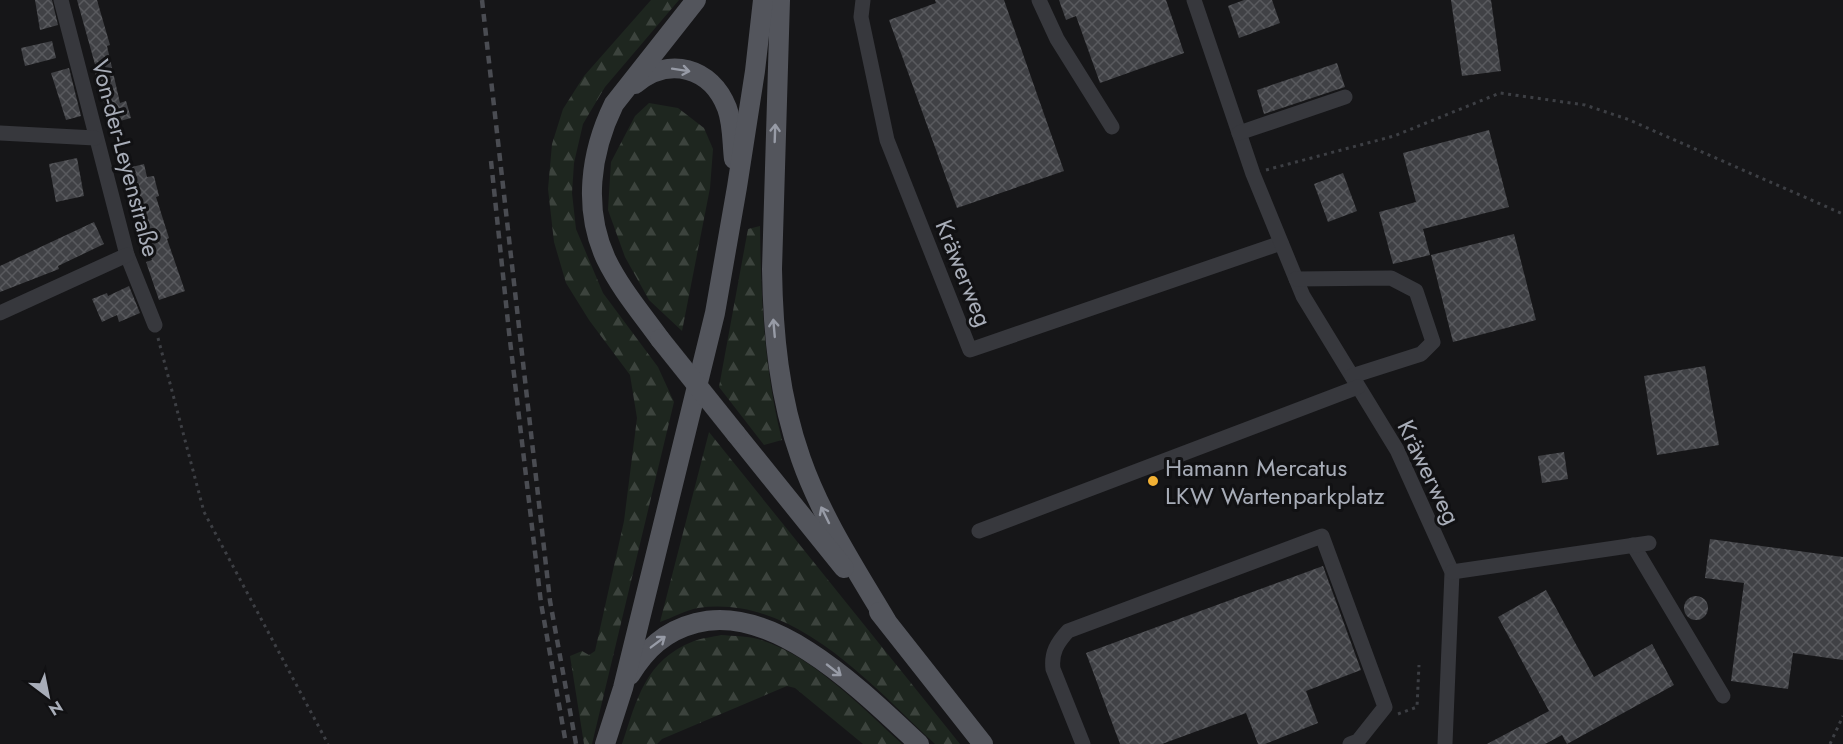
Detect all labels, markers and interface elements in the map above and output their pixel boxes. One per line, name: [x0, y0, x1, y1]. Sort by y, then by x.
street label: Von-der-Leyenstraße: [83, 55, 169, 261]
one-way arrow: [670, 64, 690, 75]
one-way arrow: [770, 124, 781, 144]
street label: Kräwerweg: [927, 214, 1001, 332]
one-way arrow: [768, 319, 779, 339]
street label: Kräwerweg: [1389, 414, 1469, 530]
place label: Hamann Mercatus LKW Wartenparkplatz: [1165, 450, 1384, 513]
marker: Hamann Mercatus LKW Wartenparkplatz: [1146, 474, 1160, 488]
one-way arrow: [819, 506, 831, 524]
one-way arrow: [649, 635, 665, 648]
one-way arrow: [826, 664, 842, 677]
north arrow: [18, 666, 78, 726]
text: N: [44, 695, 67, 721]

